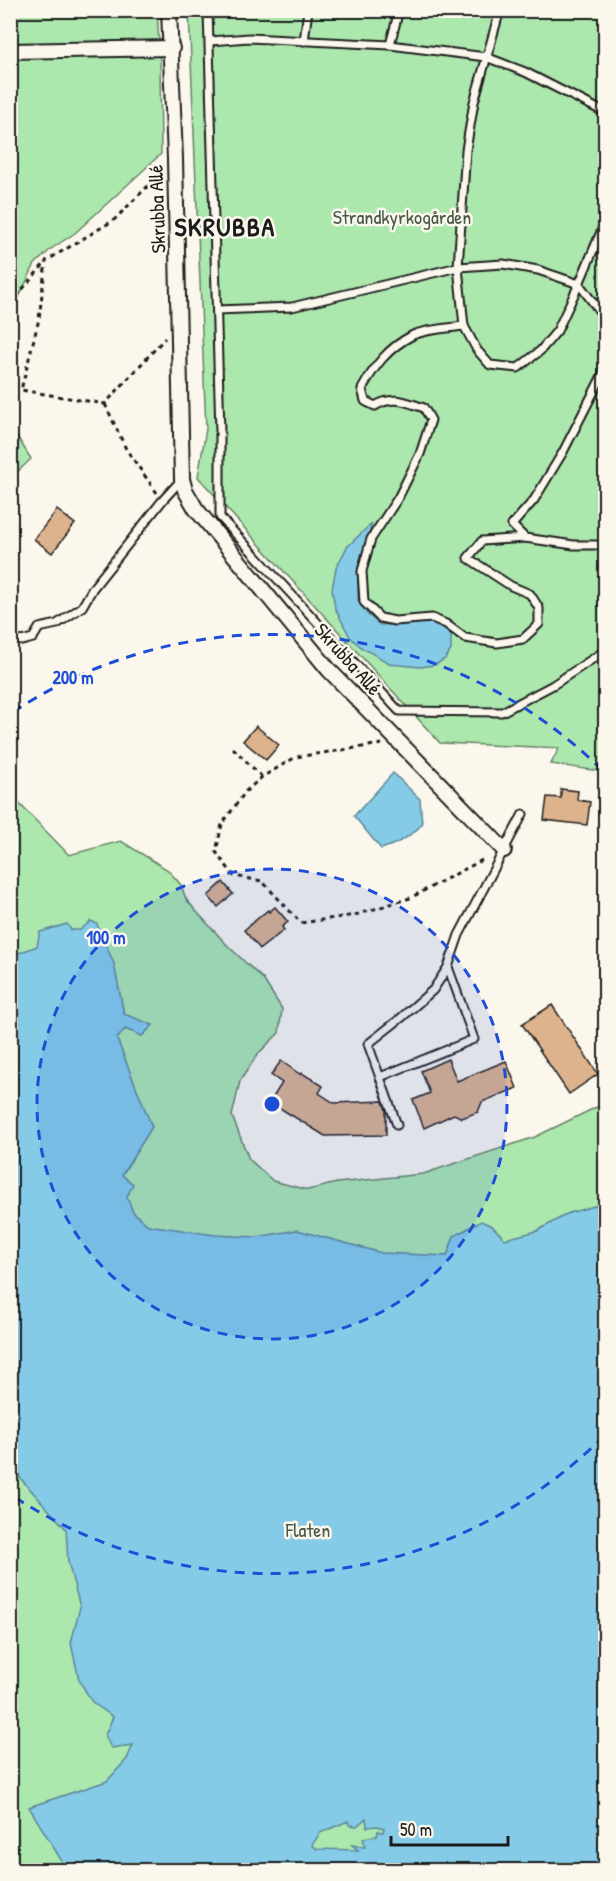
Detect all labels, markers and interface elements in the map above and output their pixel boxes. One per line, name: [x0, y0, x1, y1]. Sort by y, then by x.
street label: Skrubba Allé: [141, 164, 172, 254]
park label: Strandkyrkogården: [333, 203, 471, 230]
district label: SKRUBBA: [174, 209, 276, 244]
street label: Skrubba Allé: [309, 617, 388, 701]
text: 200 m: [53, 665, 93, 690]
text: 100 m: [86, 925, 126, 950]
centre of rings: [262, 1094, 282, 1114]
park label: Flaten: [285, 1516, 330, 1543]
scale bar: [391, 1809, 508, 1847]
text: 50 m: [400, 1817, 432, 1842]

